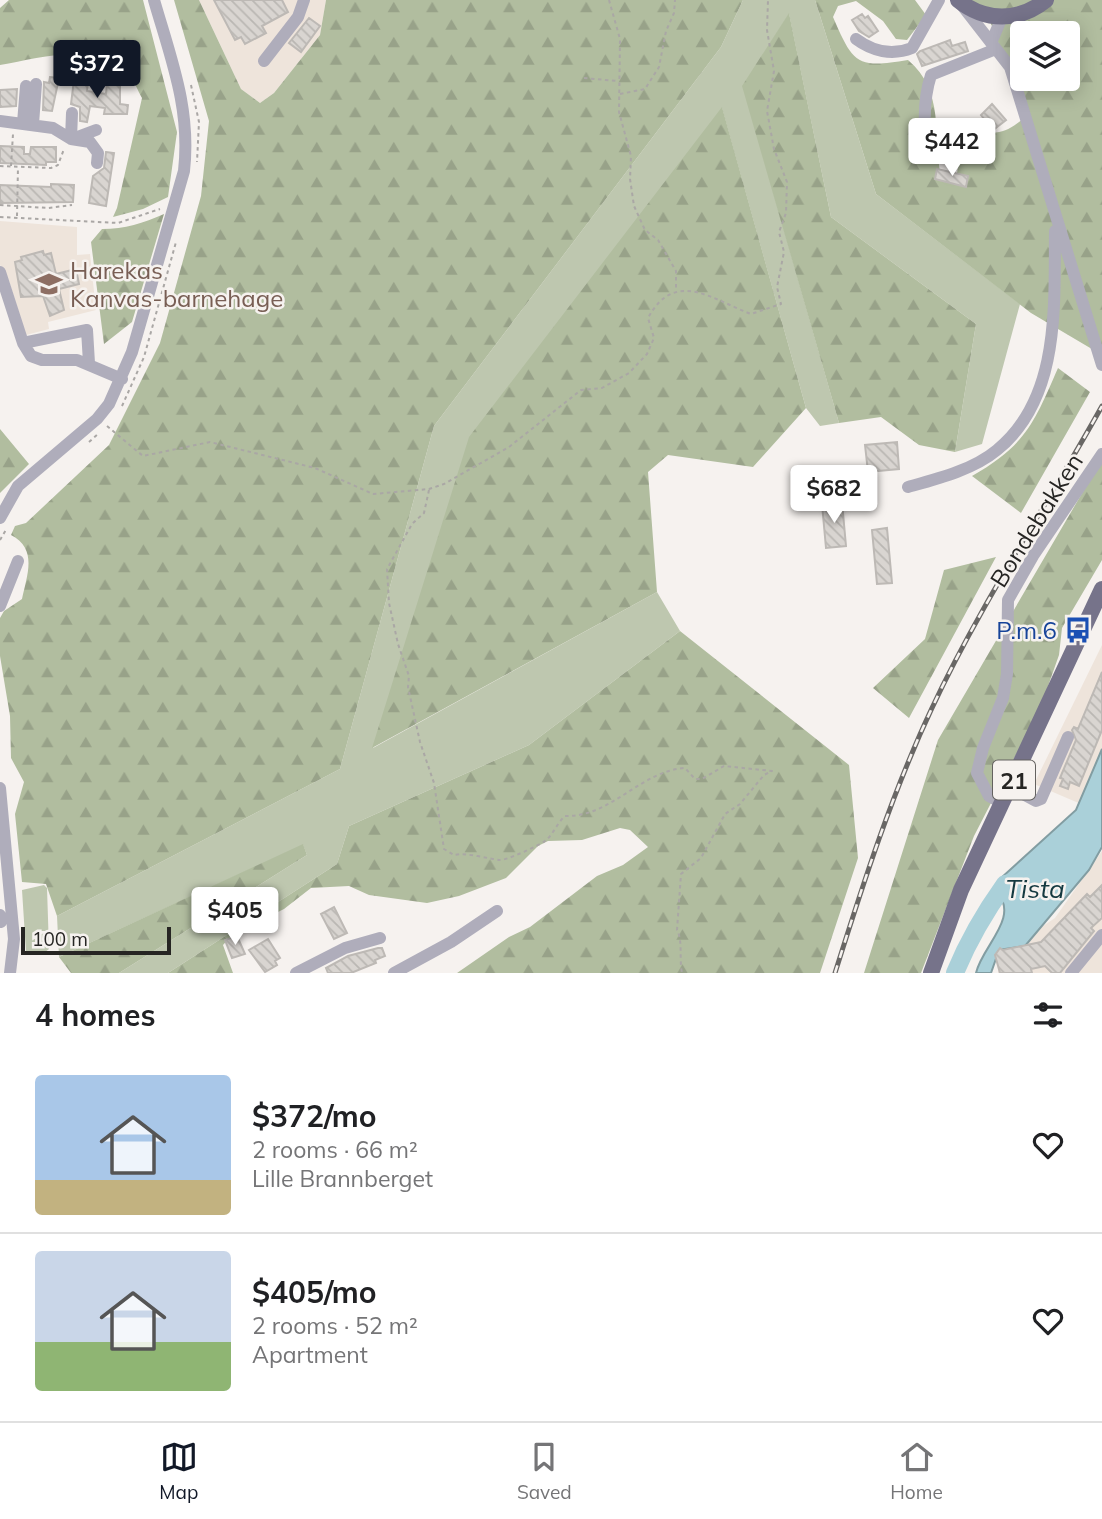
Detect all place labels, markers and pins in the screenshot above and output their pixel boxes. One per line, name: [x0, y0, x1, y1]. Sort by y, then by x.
pin: $372: [56, 41, 138, 100]
pin: $442: [911, 118, 993, 178]
place label: Harekas Kanvas-barnehage: [70, 255, 283, 313]
school or university icon: Harekas Kanvas-barnehage: [34, 269, 64, 299]
pin: $682: [793, 466, 875, 525]
place label: P.m.6: [996, 615, 1057, 645]
bus stop icon: P.m.6: [1063, 615, 1093, 645]
pin: $405: [194, 888, 276, 947]

